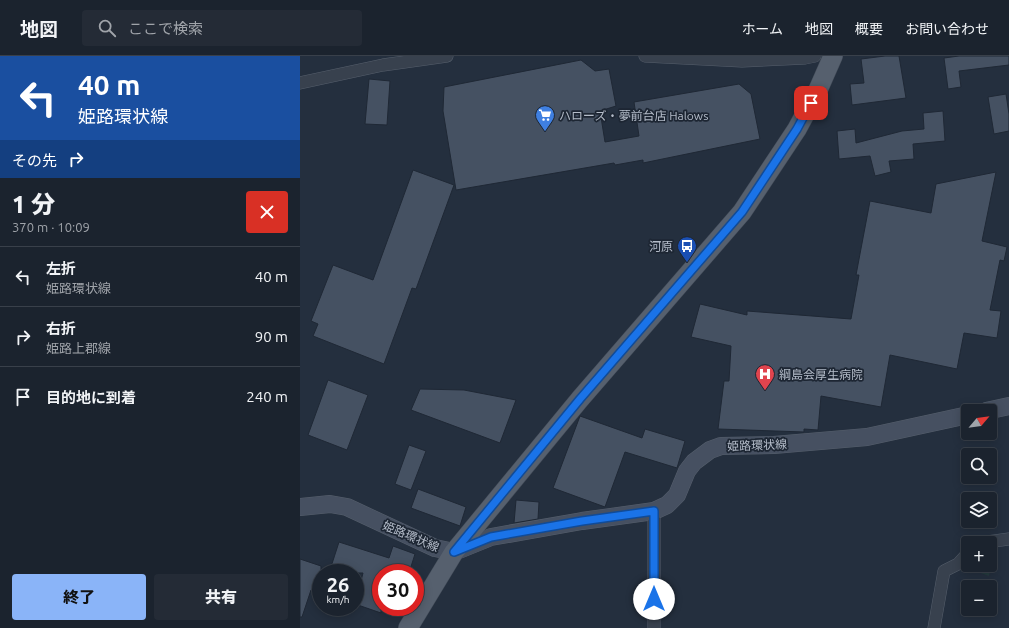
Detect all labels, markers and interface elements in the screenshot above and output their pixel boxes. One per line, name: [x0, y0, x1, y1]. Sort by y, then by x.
search box: [82, 10, 362, 46]
icon: search: [96, 17, 118, 39]
text: 地図: [20, 18, 58, 40]
text: ここで検索: [128, 20, 203, 37]
text: ホーム: [741, 21, 783, 37]
text: 地図: [805, 21, 833, 37]
text: 概要: [855, 21, 883, 37]
text: お問い合わせ: [905, 21, 989, 37]
text: 40 m: [78, 69, 140, 100]
icon: left: [12, 72, 64, 124]
pin: [794, 86, 828, 120]
icon: arrive: [800, 92, 822, 114]
supermarket icon: ハローズ・夢前台店 Halows: [534, 104, 556, 132]
text: 姫路環状線: [78, 106, 168, 126]
place label: ハローズ・夢前台店 Halows: [559, 109, 708, 122]
icon: right: [65, 148, 87, 170]
text: その先: [12, 152, 57, 169]
text: 1 分: [12, 191, 55, 218]
button: close: [246, 191, 288, 233]
text: 370 m · 10:09: [12, 220, 90, 234]
bus stop icon: 河原: [676, 235, 698, 263]
place label: 河原: [649, 240, 673, 253]
text: 左折: [46, 260, 76, 277]
icon: left: [12, 266, 34, 288]
text: 40 m: [255, 268, 288, 285]
text: 姫路環状線: [46, 281, 111, 295]
text: 右折: [46, 320, 76, 337]
icon: right: [12, 326, 34, 348]
text: 90 m: [255, 328, 288, 345]
text: 姫路上郡線: [46, 341, 111, 355]
hospital icon: 綱島会厚生病院: [754, 363, 776, 391]
place label: 綱島会厚生病院: [779, 368, 863, 381]
icon: arrive: [12, 386, 34, 408]
text: 240 m: [246, 388, 288, 405]
text: 目的地に到着: [46, 389, 136, 406]
north arrow: [961, 404, 997, 440]
map controls: [961, 404, 997, 616]
street label: 姫路環状線: [727, 437, 787, 453]
button: search: [961, 448, 997, 484]
button: layers: [961, 492, 997, 528]
street label: 姫路環状線: [381, 518, 441, 554]
button: +: [961, 536, 997, 572]
speed limit sign: 30: [372, 564, 424, 616]
text: 26: [327, 573, 349, 596]
button: 終了: [12, 574, 146, 620]
button: 共有: [154, 574, 288, 620]
position arrow: [633, 578, 675, 620]
button: −: [961, 580, 997, 616]
text: km/h: [326, 594, 350, 605]

